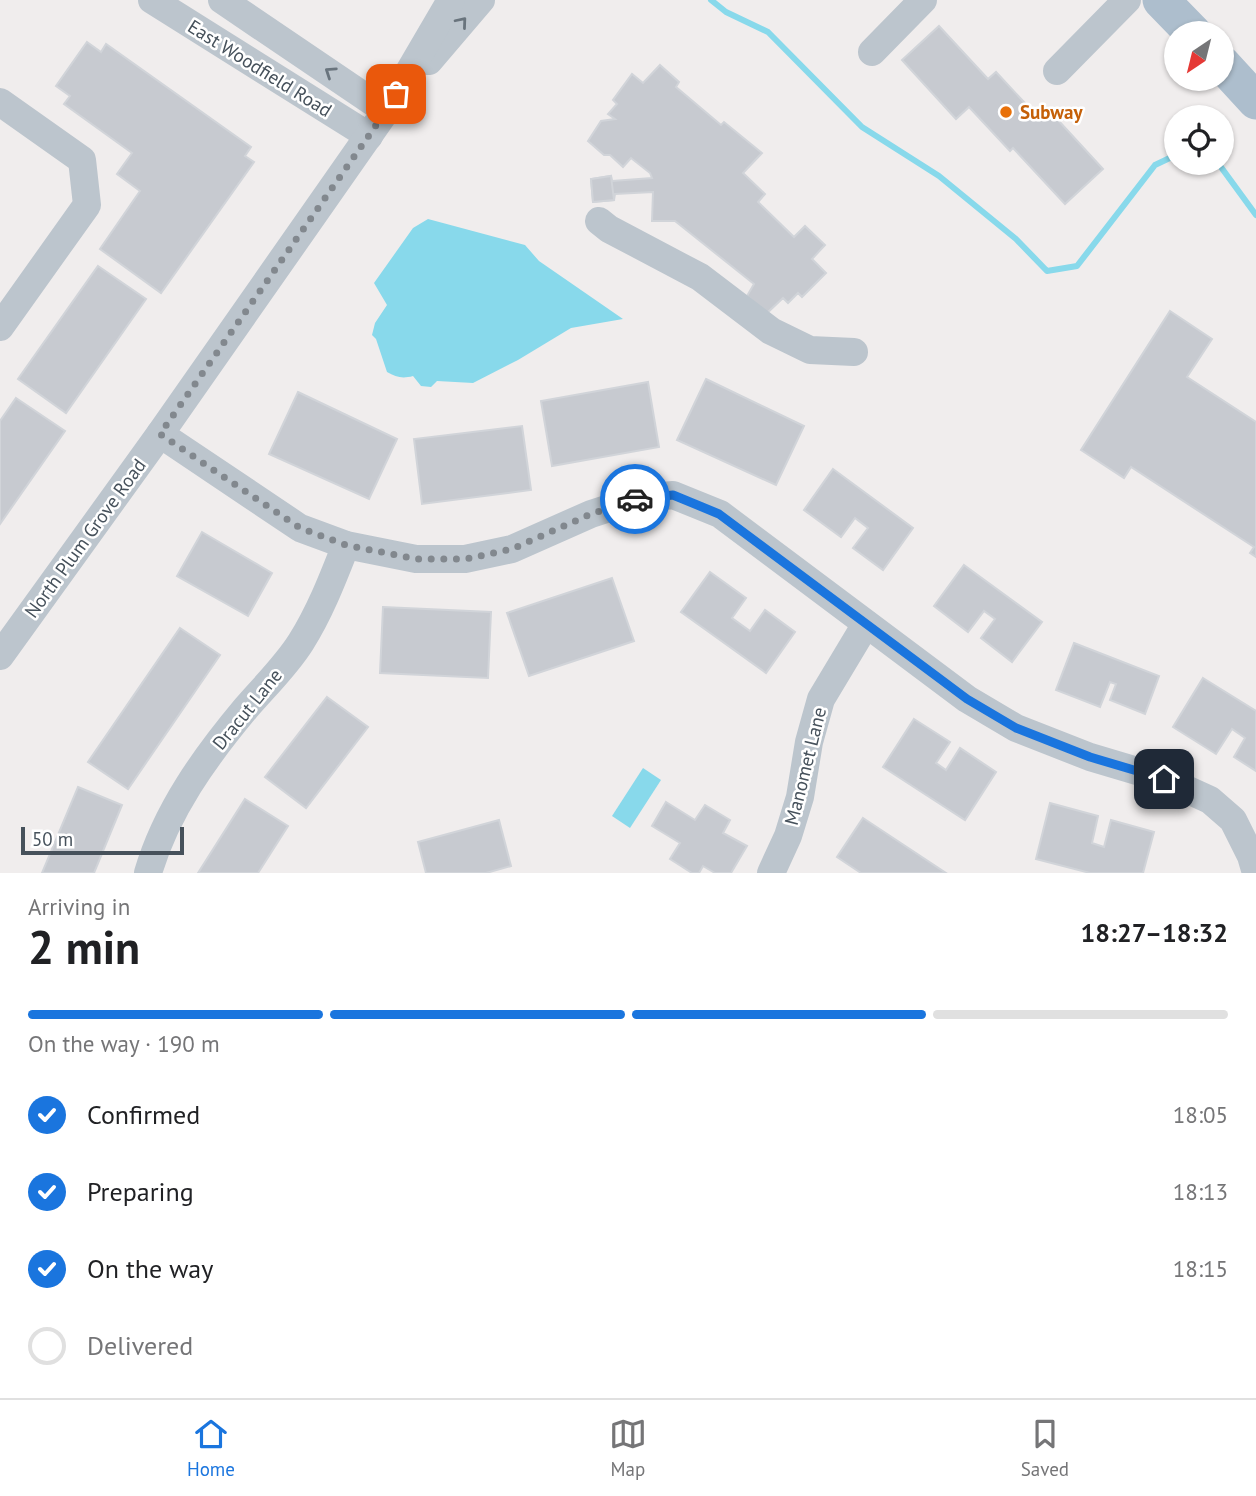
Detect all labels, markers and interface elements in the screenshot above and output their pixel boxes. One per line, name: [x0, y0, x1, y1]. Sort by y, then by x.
street label: East Woodfield Road: [184, 14, 336, 122]
one-way arrow: [454, 17, 466, 30]
north arrow: [1164, 21, 1234, 91]
map controls: [1164, 21, 1234, 175]
pin: [366, 64, 426, 124]
one-way arrow: [325, 67, 338, 80]
icon: bag: [377, 75, 415, 113]
place label: Subway: [1020, 100, 1083, 124]
marker: Subway: [998, 104, 1014, 120]
button: locate: [1164, 105, 1234, 175]
street label: North Plum Grove Road: [19, 454, 151, 622]
courier: [600, 464, 670, 534]
icon: car: [616, 480, 654, 518]
street label: Dracut Lane: [207, 664, 287, 754]
street label: Manomet Lane: [779, 705, 831, 827]
pin: [1134, 749, 1194, 809]
icon: home: [1145, 760, 1183, 798]
scale bar: [21, 824, 184, 856]
text: 50 m: [32, 827, 73, 851]
text: Arriving in: [28, 892, 130, 921]
text: 18:27–18:32: [1081, 916, 1228, 949]
text: 2 min: [28, 917, 140, 977]
text: On the way · 190 m: [28, 1029, 220, 1058]
icon: check: [28, 1096, 66, 1134]
text: Confirmed: [87, 1098, 200, 1131]
text: 18:05: [1173, 1100, 1228, 1129]
icon: check: [28, 1173, 66, 1211]
text: Preparing: [87, 1175, 194, 1208]
text: 18:13: [1173, 1177, 1228, 1206]
icon: check: [28, 1250, 66, 1288]
text: On the way: [87, 1252, 213, 1285]
text: 18:15: [1173, 1254, 1228, 1283]
text: Delivered: [87, 1329, 193, 1362]
tab: Home: [187, 1415, 235, 1481]
tab: Map: [609, 1415, 647, 1481]
tab: Saved: [1021, 1415, 1069, 1481]

